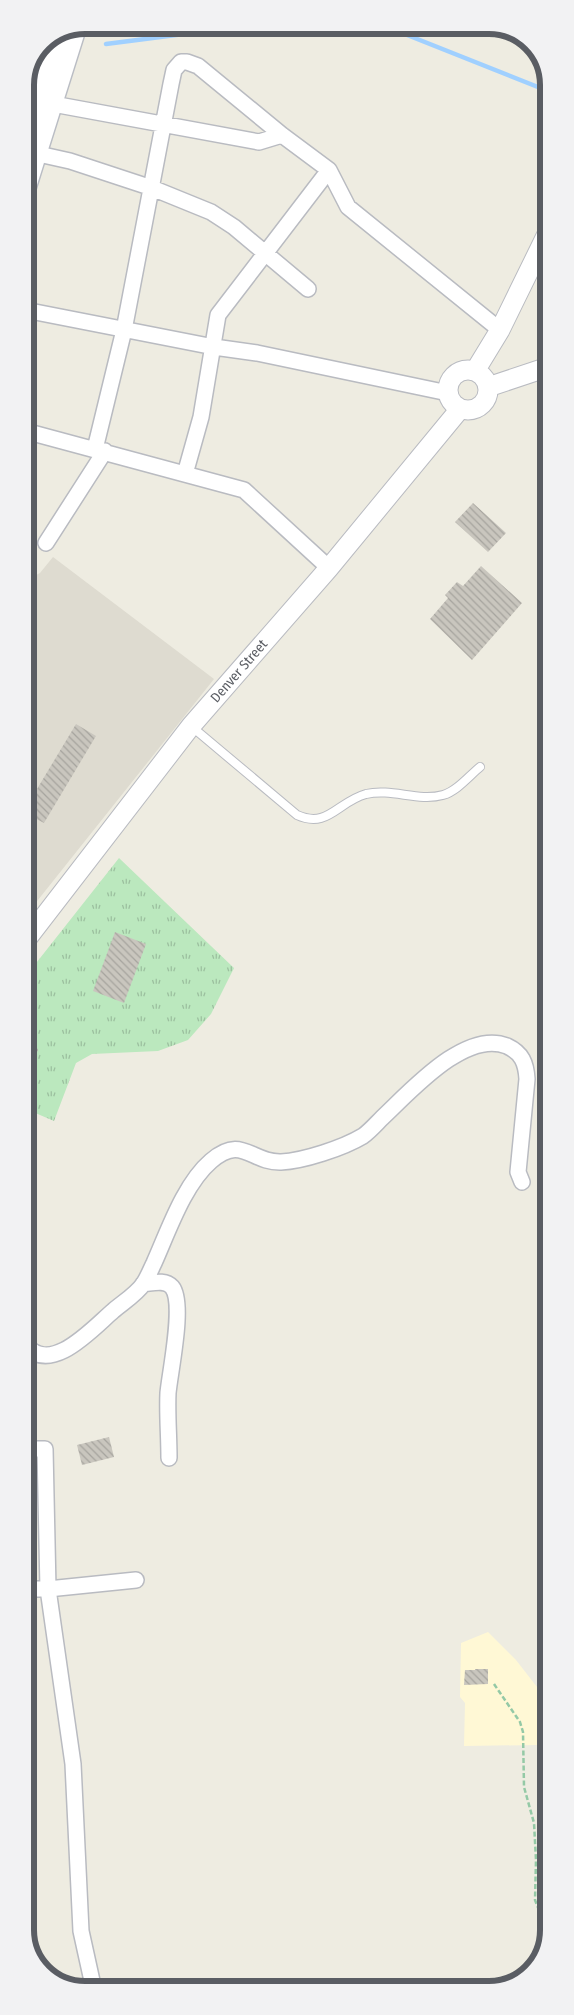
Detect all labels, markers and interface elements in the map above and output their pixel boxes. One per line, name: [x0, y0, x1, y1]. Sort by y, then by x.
street label: Denver Street: [207, 636, 271, 706]

